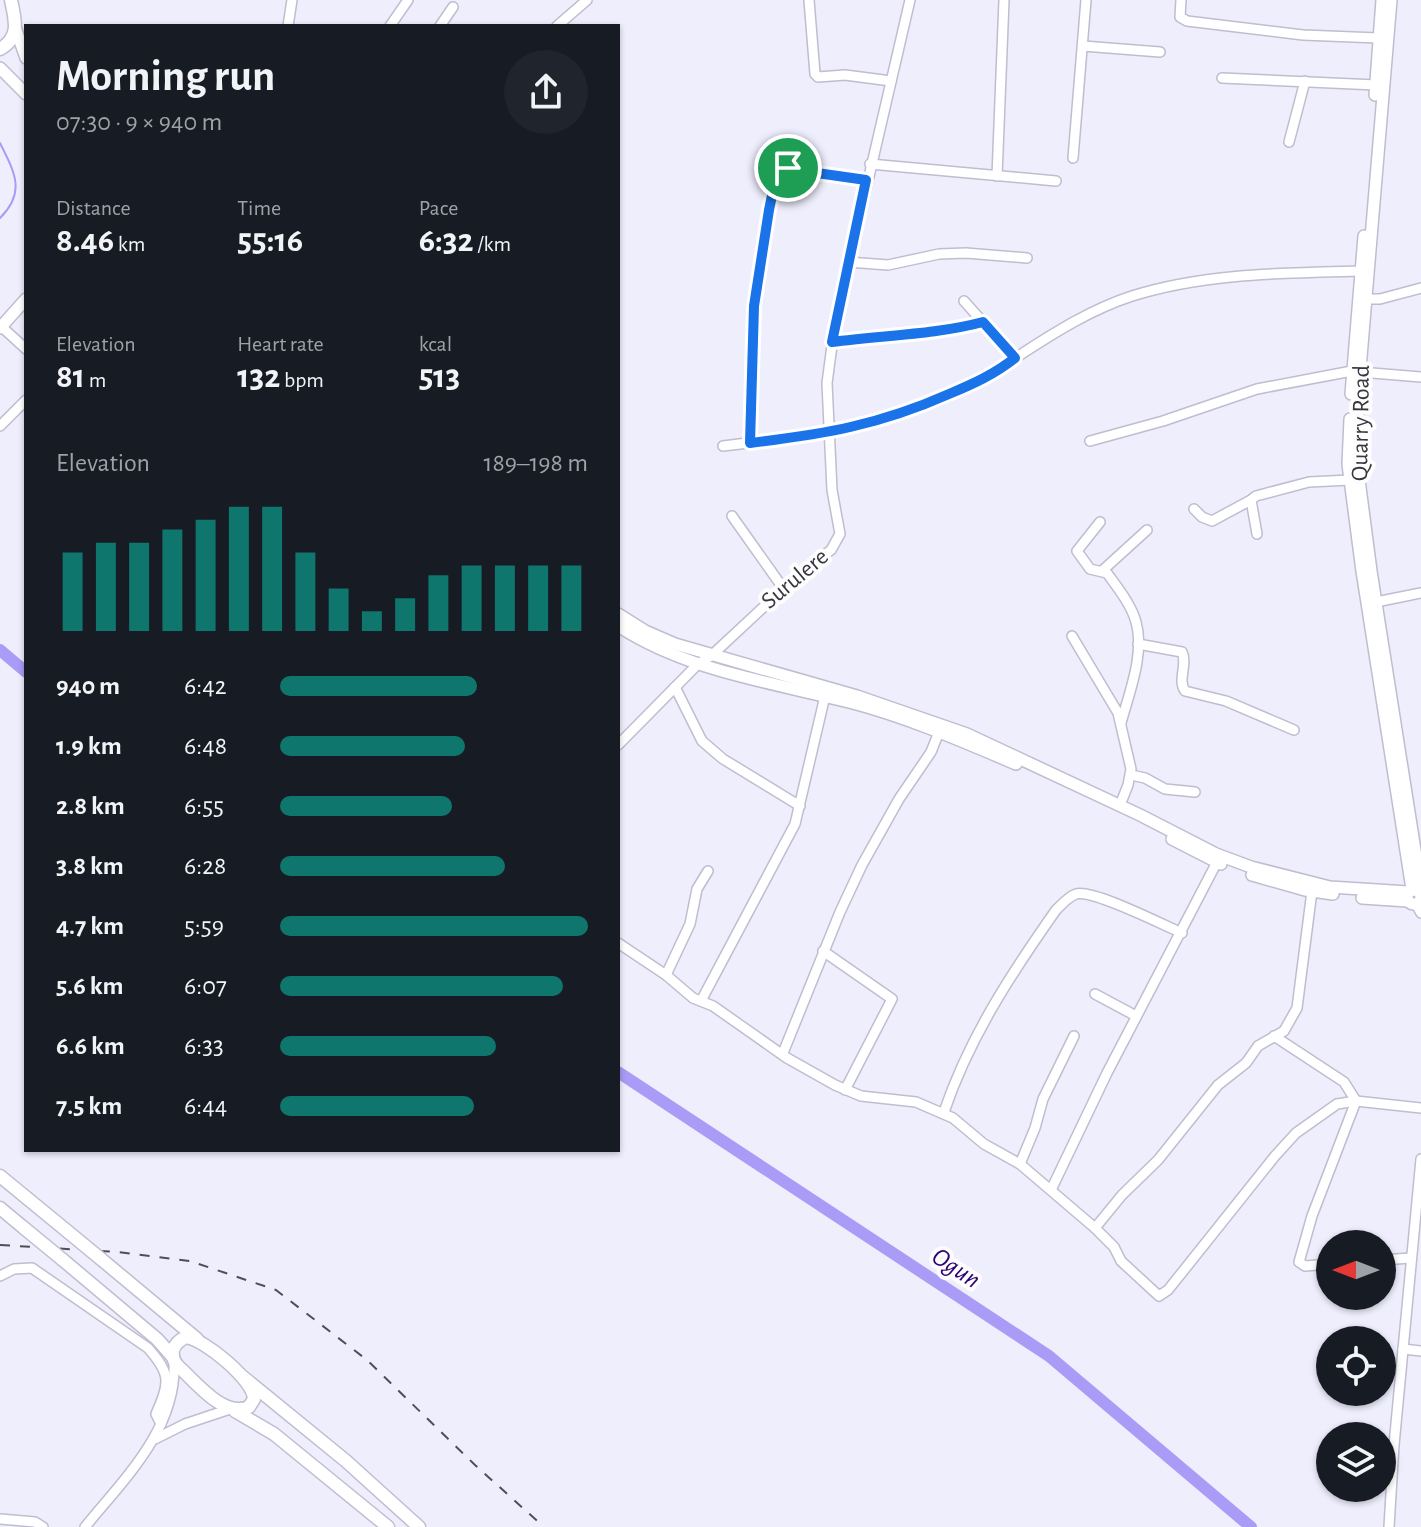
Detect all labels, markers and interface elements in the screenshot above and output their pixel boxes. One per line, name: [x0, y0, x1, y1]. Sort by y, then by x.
button: share: [504, 50, 588, 134]
text: Morning run: [56, 55, 275, 99]
text: 07:30 · 9 × 940 m: [56, 109, 222, 135]
pin: [754, 134, 822, 202]
icon: arrive: [766, 146, 810, 190]
text: Distance: [56, 197, 131, 219]
text: Time: [237, 197, 281, 219]
text: Pace: [419, 197, 458, 219]
text: 8.46: [56, 224, 114, 258]
text: 55:16: [237, 224, 303, 258]
text: 6:32: [419, 224, 474, 258]
text: km: [114, 233, 145, 255]
text: /km: [474, 233, 511, 255]
text: Elevation: [56, 333, 136, 355]
text: Heart rate: [237, 333, 324, 355]
text: kcal: [419, 333, 452, 355]
text: 81: [56, 360, 85, 394]
text: 132: [237, 360, 280, 394]
text: 513: [419, 360, 460, 394]
street label: Quarry Road: [1348, 365, 1374, 481]
text: m: [85, 369, 106, 391]
text: bpm: [280, 369, 324, 391]
text: Elevation: [56, 450, 150, 476]
text: 189–198 m: [484, 450, 588, 476]
street label: Surulere: [757, 544, 833, 614]
text: 940 m: [56, 673, 120, 699]
text: 6:42: [184, 673, 227, 699]
text: 1.9 km: [56, 733, 122, 759]
text: 6:48: [184, 733, 227, 759]
text: 2.8 km: [56, 793, 125, 819]
text: 6:55: [184, 793, 224, 819]
text: 3.8 km: [56, 853, 124, 879]
text: 6:28: [184, 853, 226, 879]
text: 4.7 km: [56, 913, 124, 939]
text: 5:59: [184, 913, 224, 939]
text: 5.6 km: [56, 973, 124, 999]
text: 6:07: [184, 973, 227, 999]
text: 6.6 km: [56, 1033, 125, 1059]
text: 6:33: [184, 1033, 224, 1059]
text: 7.5 km: [56, 1093, 122, 1119]
text: 6:44: [184, 1093, 227, 1119]
north arrow: [1316, 1230, 1396, 1310]
map controls: [1316, 1230, 1396, 1502]
water label: Ogun: [927, 1243, 985, 1293]
button: locate: [1316, 1326, 1396, 1406]
button: layers: [1316, 1422, 1396, 1502]

